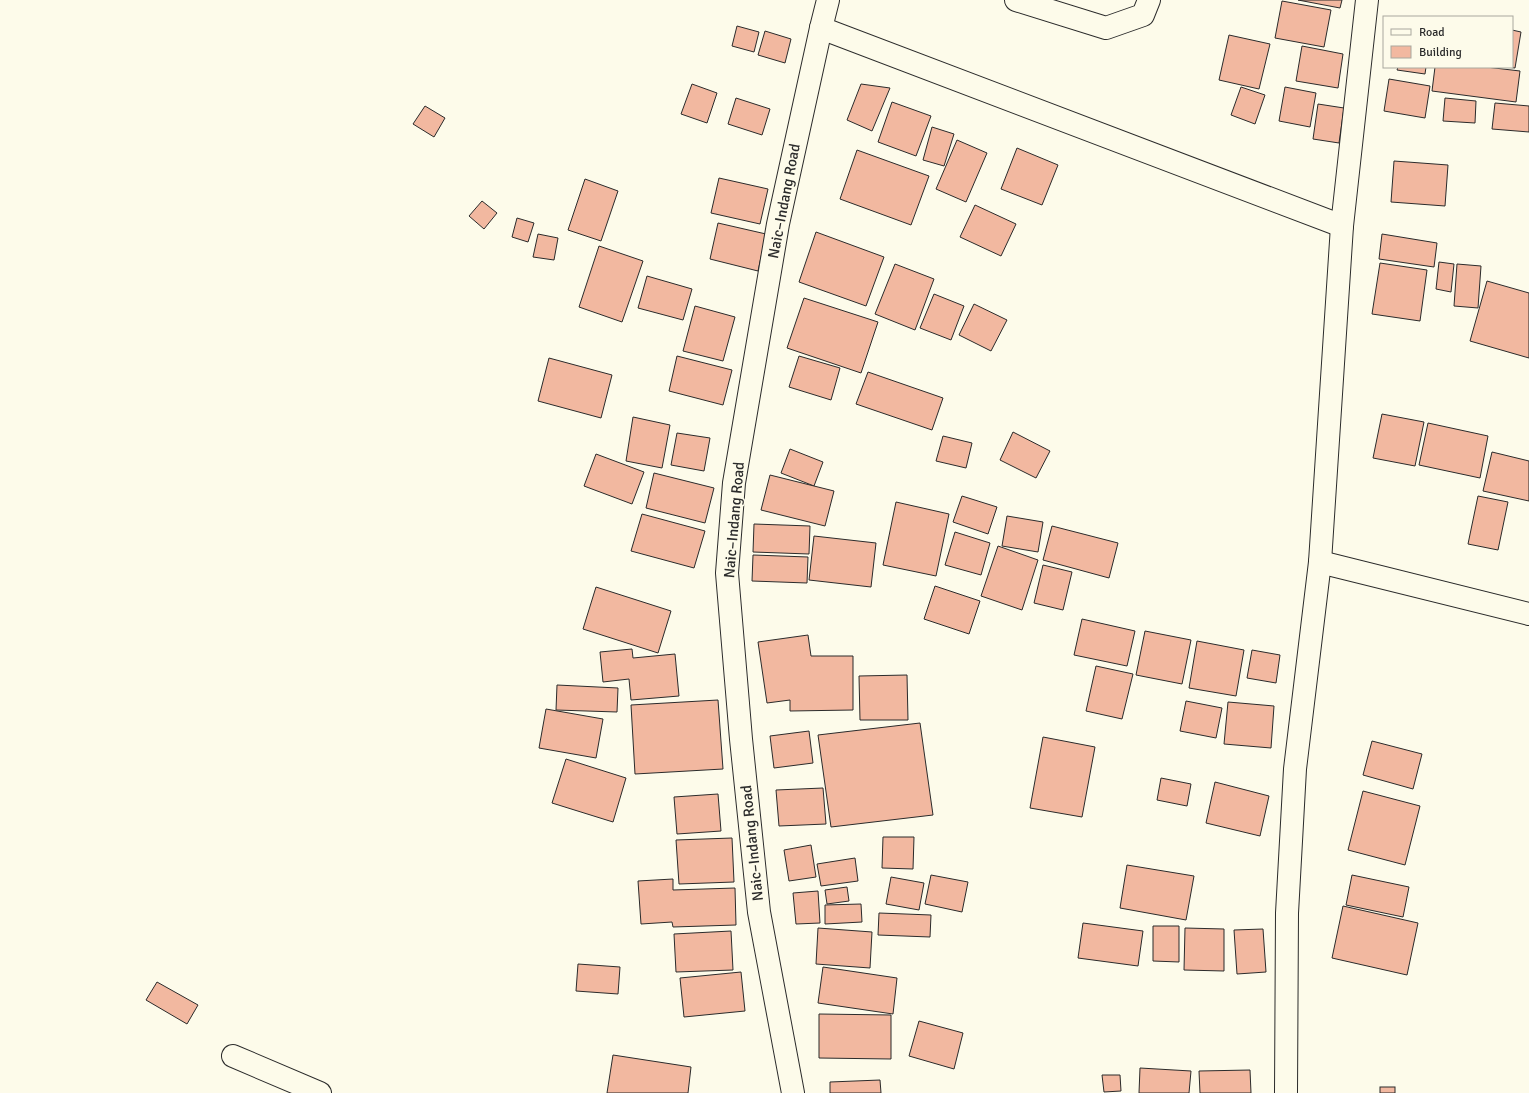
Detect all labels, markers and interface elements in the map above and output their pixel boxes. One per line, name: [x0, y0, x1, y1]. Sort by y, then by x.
legend: [1383, 16, 1513, 68]
text: Road: [1419, 25, 1445, 40]
text: Building: [1419, 45, 1462, 60]
street label: Naic–Indang Road: [764, 142, 804, 260]
street label: Naic–Indang Road: [720, 461, 748, 579]
street label: Naic–Indang Road: [737, 784, 767, 902]

